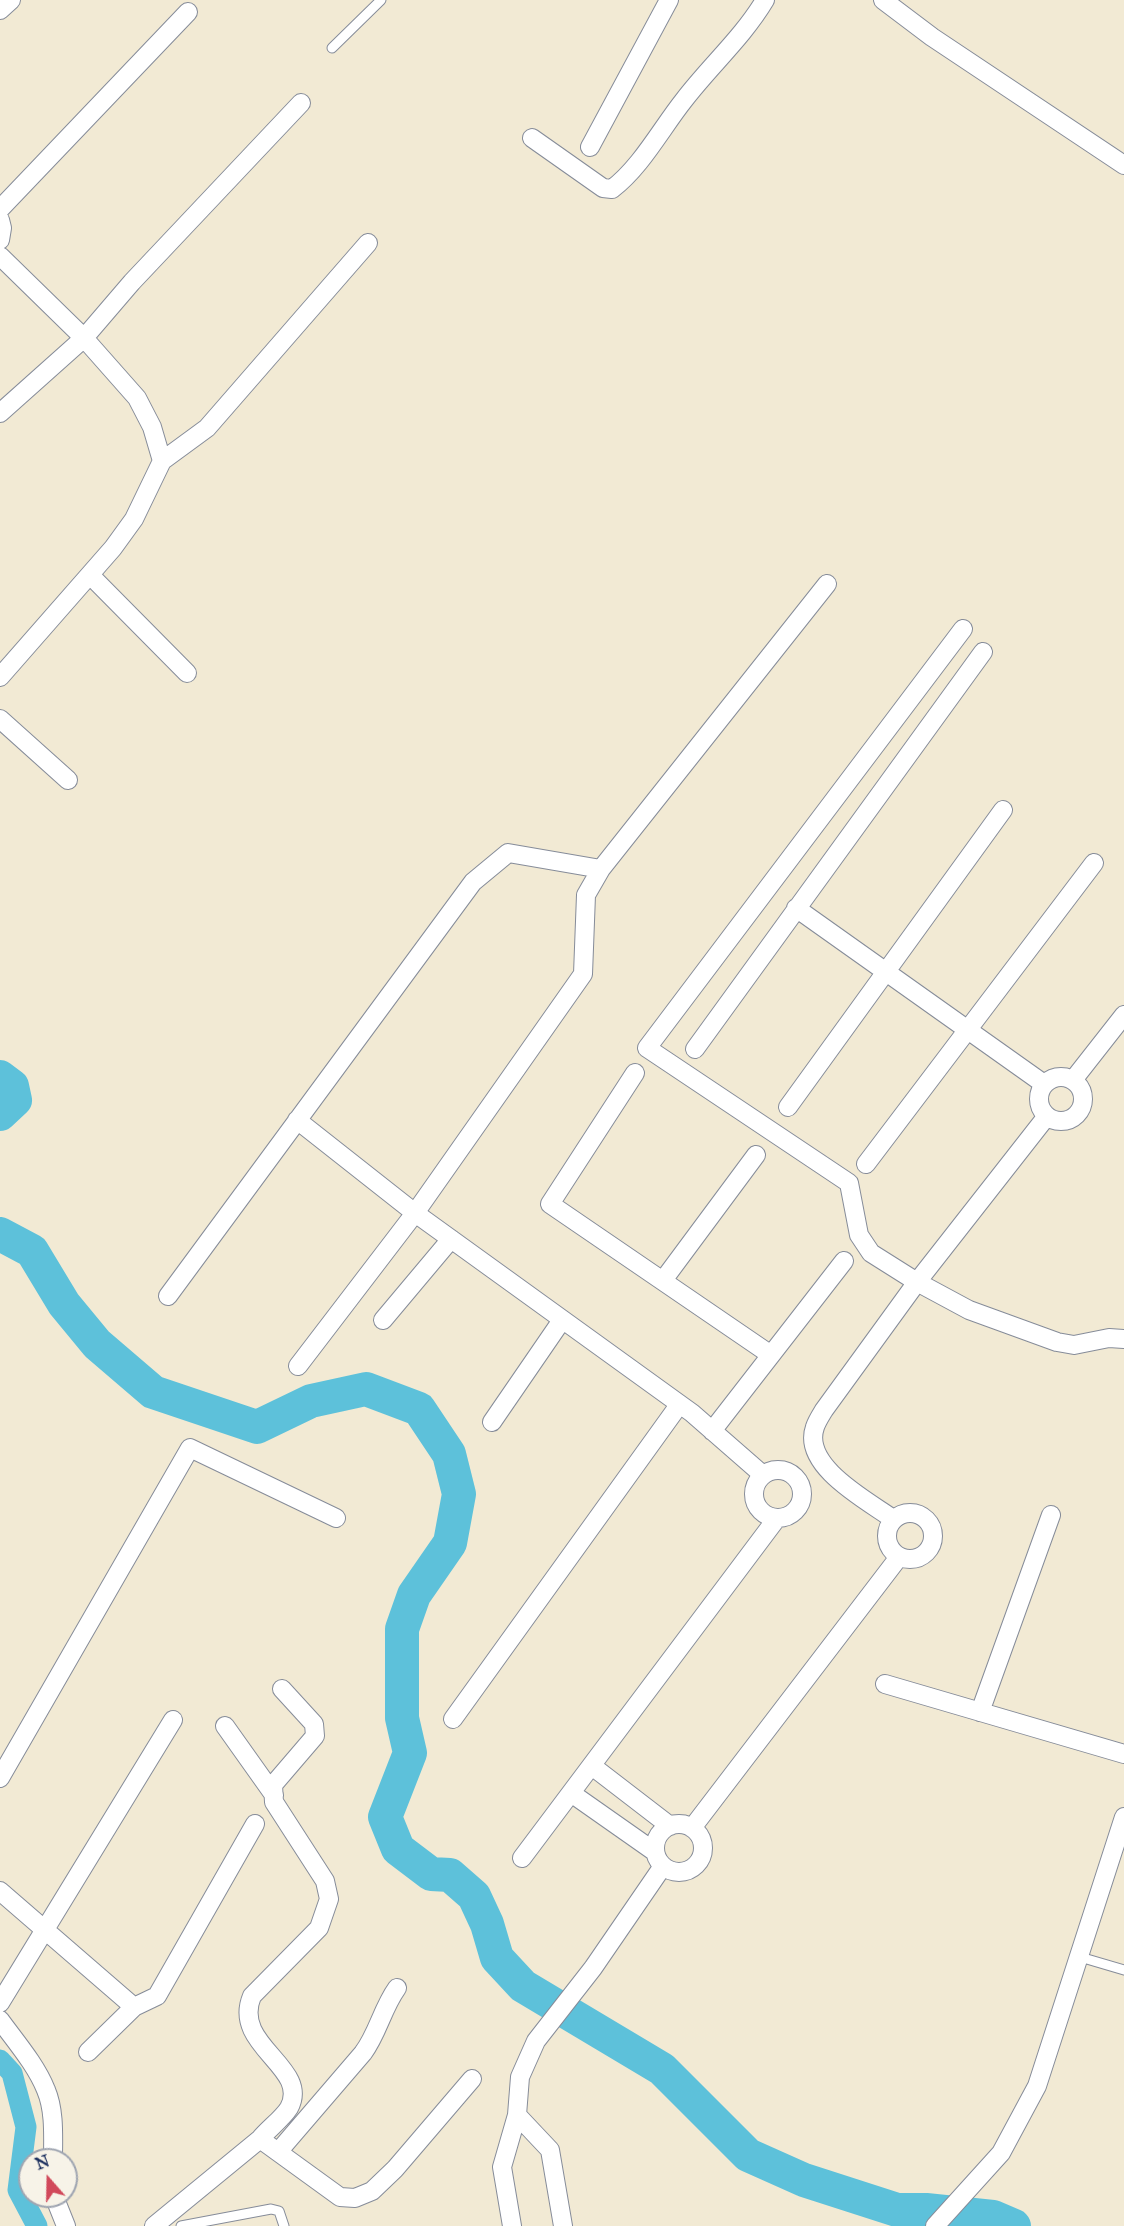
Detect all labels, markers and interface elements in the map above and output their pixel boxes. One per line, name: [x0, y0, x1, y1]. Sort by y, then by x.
north arrow: [18, 2148, 78, 2208]
text: N: [33, 2151, 52, 2174]

